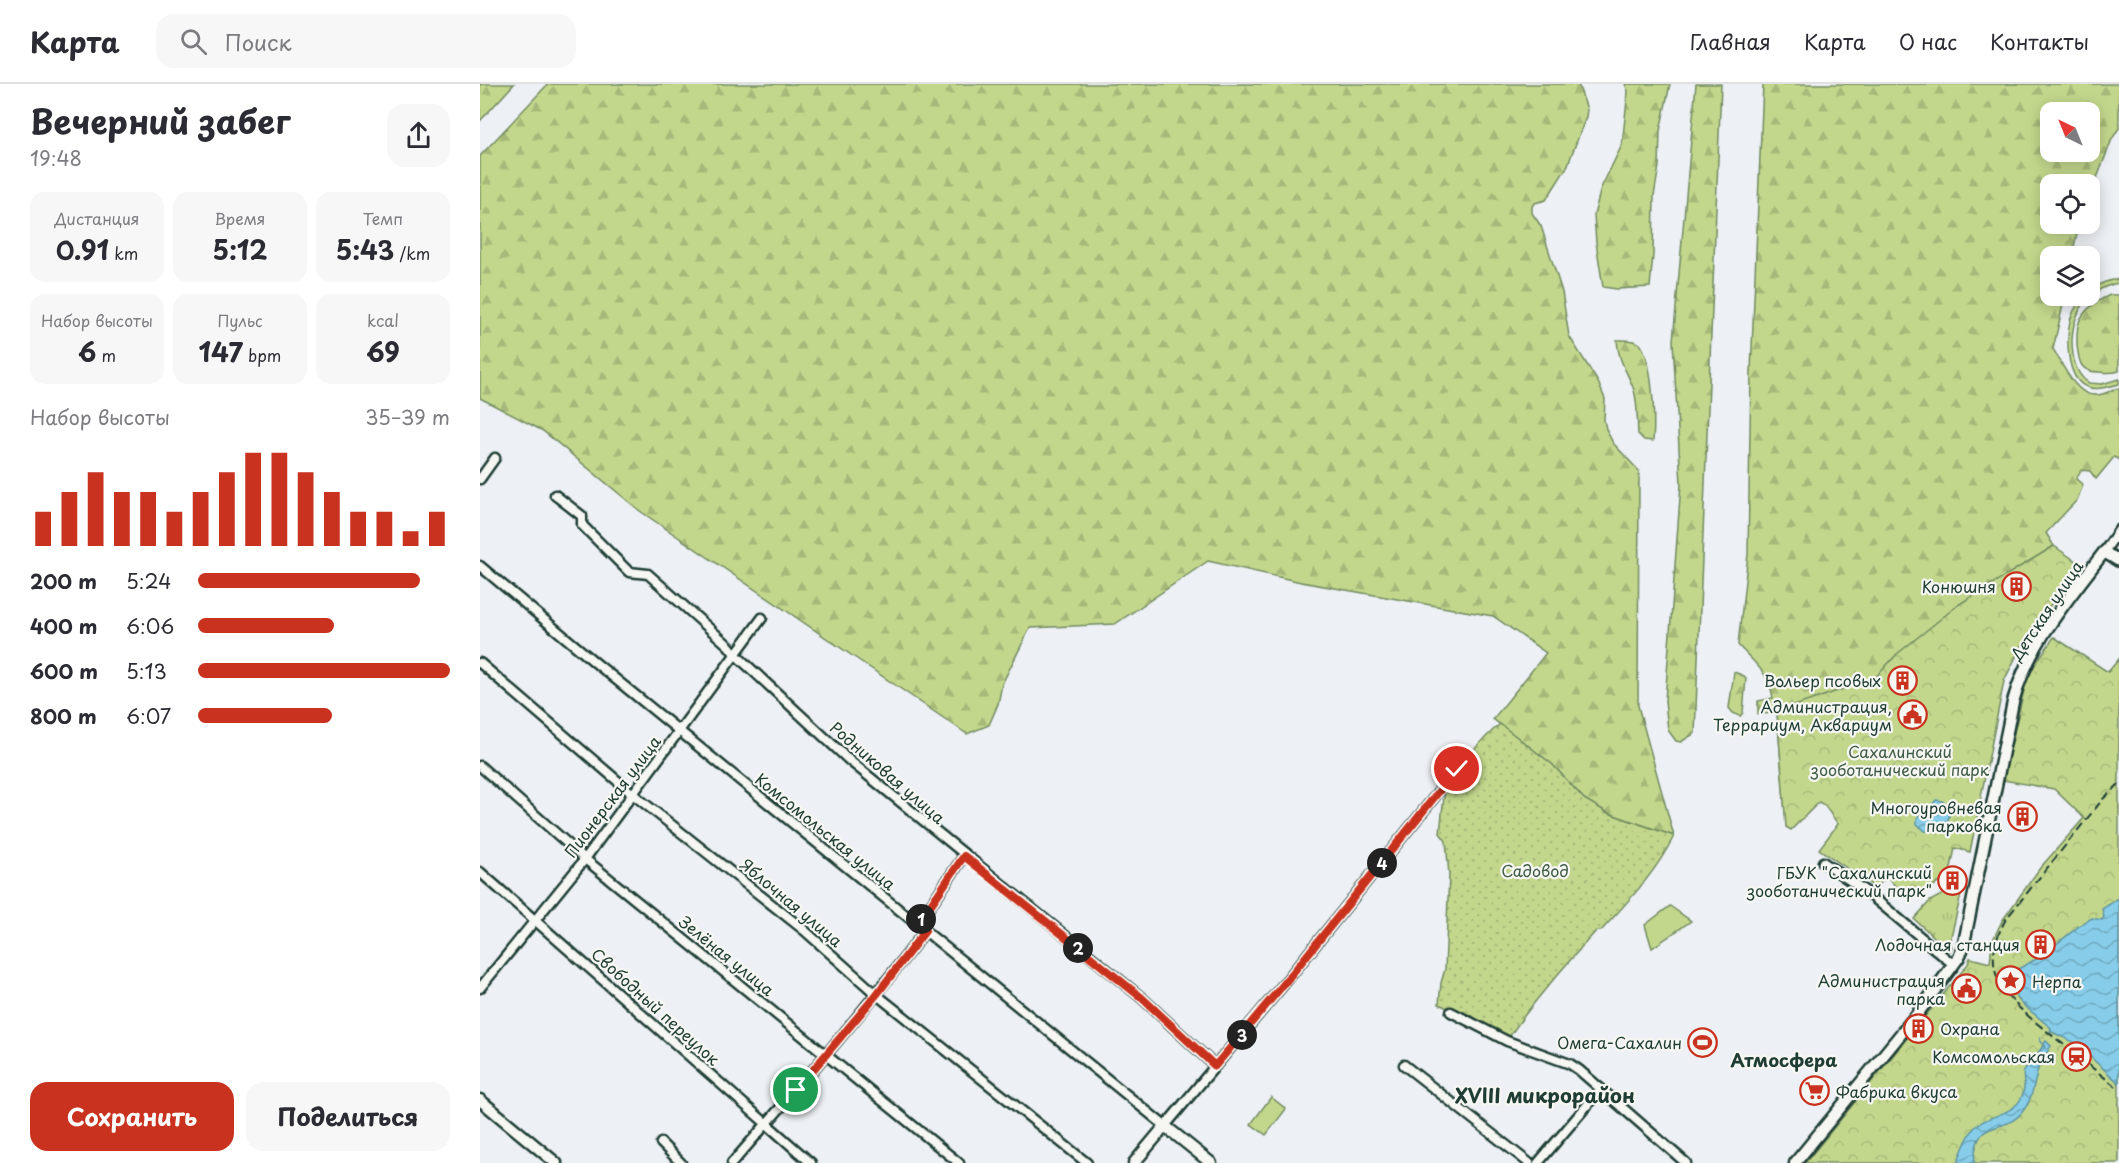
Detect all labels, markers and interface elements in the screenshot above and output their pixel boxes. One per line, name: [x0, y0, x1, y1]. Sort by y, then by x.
search box: [156, 14, 576, 68]
text: Карта: [30, 20, 120, 63]
icon: search: [177, 25, 210, 58]
text: Поиск: [225, 25, 292, 58]
text: Главная: [1690, 25, 1771, 57]
text: Карта: [1804, 25, 1866, 57]
text: О нас: [1899, 25, 1957, 57]
text: Контакты: [1990, 25, 2089, 57]
text: Вечерний забег: [30, 95, 290, 145]
north arrow: [2040, 102, 2100, 162]
map controls: [2040, 102, 2100, 306]
button: share: [387, 104, 450, 167]
text: 19:48: [30, 143, 82, 173]
button: locate: [2040, 174, 2100, 234]
text: Дистанция: [55, 206, 139, 230]
text: Время: [214, 206, 266, 230]
text: Темп: [363, 206, 403, 230]
text: 0.91: [56, 230, 109, 269]
text: 5:12: [213, 230, 267, 269]
text: 5:43: [336, 230, 394, 269]
text: km: [109, 241, 138, 265]
text: /km: [394, 241, 430, 265]
button: layers: [2040, 246, 2100, 306]
text: Набор высоты: [41, 308, 153, 332]
text: Пульс: [217, 308, 263, 332]
text: kcal: [367, 308, 399, 332]
text: 6: [78, 332, 96, 371]
text: 147: [199, 332, 243, 371]
text: 69: [366, 332, 400, 371]
text: m: [96, 343, 116, 367]
text: bpm: [243, 343, 281, 367]
text: Набор высоты: [30, 402, 170, 432]
text: 35–39 m: [365, 402, 450, 432]
street label: Детская улица: [2003, 555, 2088, 666]
text: 200 m: [30, 566, 97, 596]
text: 5:24: [126, 566, 171, 596]
building icon: Конюшня: [2001, 570, 2033, 602]
place label: Конюшня: [1922, 574, 1996, 598]
text: 400 m: [30, 611, 98, 641]
text: 6:06: [126, 611, 174, 641]
text: 600 m: [30, 656, 98, 686]
text: 5:13: [126, 656, 167, 686]
building icon: Вольер псовых: [1886, 664, 1918, 696]
place label: Вольер псовых: [1764, 668, 1881, 692]
place label: Администрация, Террариум, Аквариум: [1713, 694, 1892, 736]
public building icon: Администрация, Террариум, Аквариум: [1897, 699, 1929, 731]
text: 800 m: [30, 701, 97, 731]
text: 6:07: [126, 701, 171, 731]
street label: Родниковая улица: [825, 715, 951, 829]
street label: Пионерская улица: [558, 730, 666, 862]
park label: Сахалинский зооботанический парк: [1810, 739, 1990, 781]
pin: [1431, 743, 1482, 794]
icon: check: [1440, 752, 1473, 785]
street label: Комсомольская улица: [751, 767, 901, 895]
place label: Многоуровневая парковка: [1870, 795, 2002, 837]
building icon: Многоуровневая парковка: [2007, 800, 2039, 832]
pin: 4: [1367, 848, 1397, 878]
text: 4: [1377, 851, 1387, 875]
street label: Яблочная улица: [736, 852, 848, 952]
park label: Садовод: [1501, 858, 1569, 882]
place label: ГБУК "Сахалинский зооботанический парк": [1746, 860, 1932, 902]
building icon: ГБУК "Сахалинский зооботанический парк": [1937, 865, 1969, 897]
pin: 1: [906, 904, 936, 934]
text: 1: [917, 907, 925, 931]
street label: Зелёная улица: [674, 909, 780, 1001]
building icon: Лодочная станция: [2025, 928, 2057, 960]
place label: Лодочная станция: [1875, 932, 2020, 956]
pin: 2: [1063, 933, 1093, 963]
text: 2: [1072, 936, 1084, 960]
street label: Свободный переулок: [586, 942, 726, 1071]
place icon: Нерпа: [1995, 965, 2027, 997]
place label: Администрация парка: [1818, 968, 1945, 1010]
place label: Нерпа: [2032, 969, 2082, 993]
public building icon: Администрация парка: [1950, 973, 1982, 1005]
building icon: Охрана: [1903, 1012, 1935, 1044]
place label: Охрана: [1940, 1016, 2000, 1040]
pin: 3: [1227, 1020, 1257, 1050]
text: 3: [1237, 1023, 1247, 1047]
sports icon: Омега-Сахалин: [1687, 1026, 1719, 1058]
place label: Омега-Сахалин: [1557, 1030, 1682, 1054]
station icon: Комсомольская: [2060, 1040, 2092, 1072]
place label: Комсомольская: [1932, 1044, 2055, 1068]
district label: Атмосфера: [1731, 1046, 1837, 1073]
pin: [770, 1064, 821, 1115]
icon: arrive: [779, 1073, 812, 1106]
supermarket icon: Фабрика вкуса: [1799, 1075, 1831, 1107]
place label: Фабрика вкуса: [1836, 1079, 1957, 1103]
district label: XVIII микрорайон: [1455, 1080, 1635, 1110]
button: Сохранить: [30, 1082, 234, 1151]
button: Поделиться: [246, 1082, 450, 1151]

